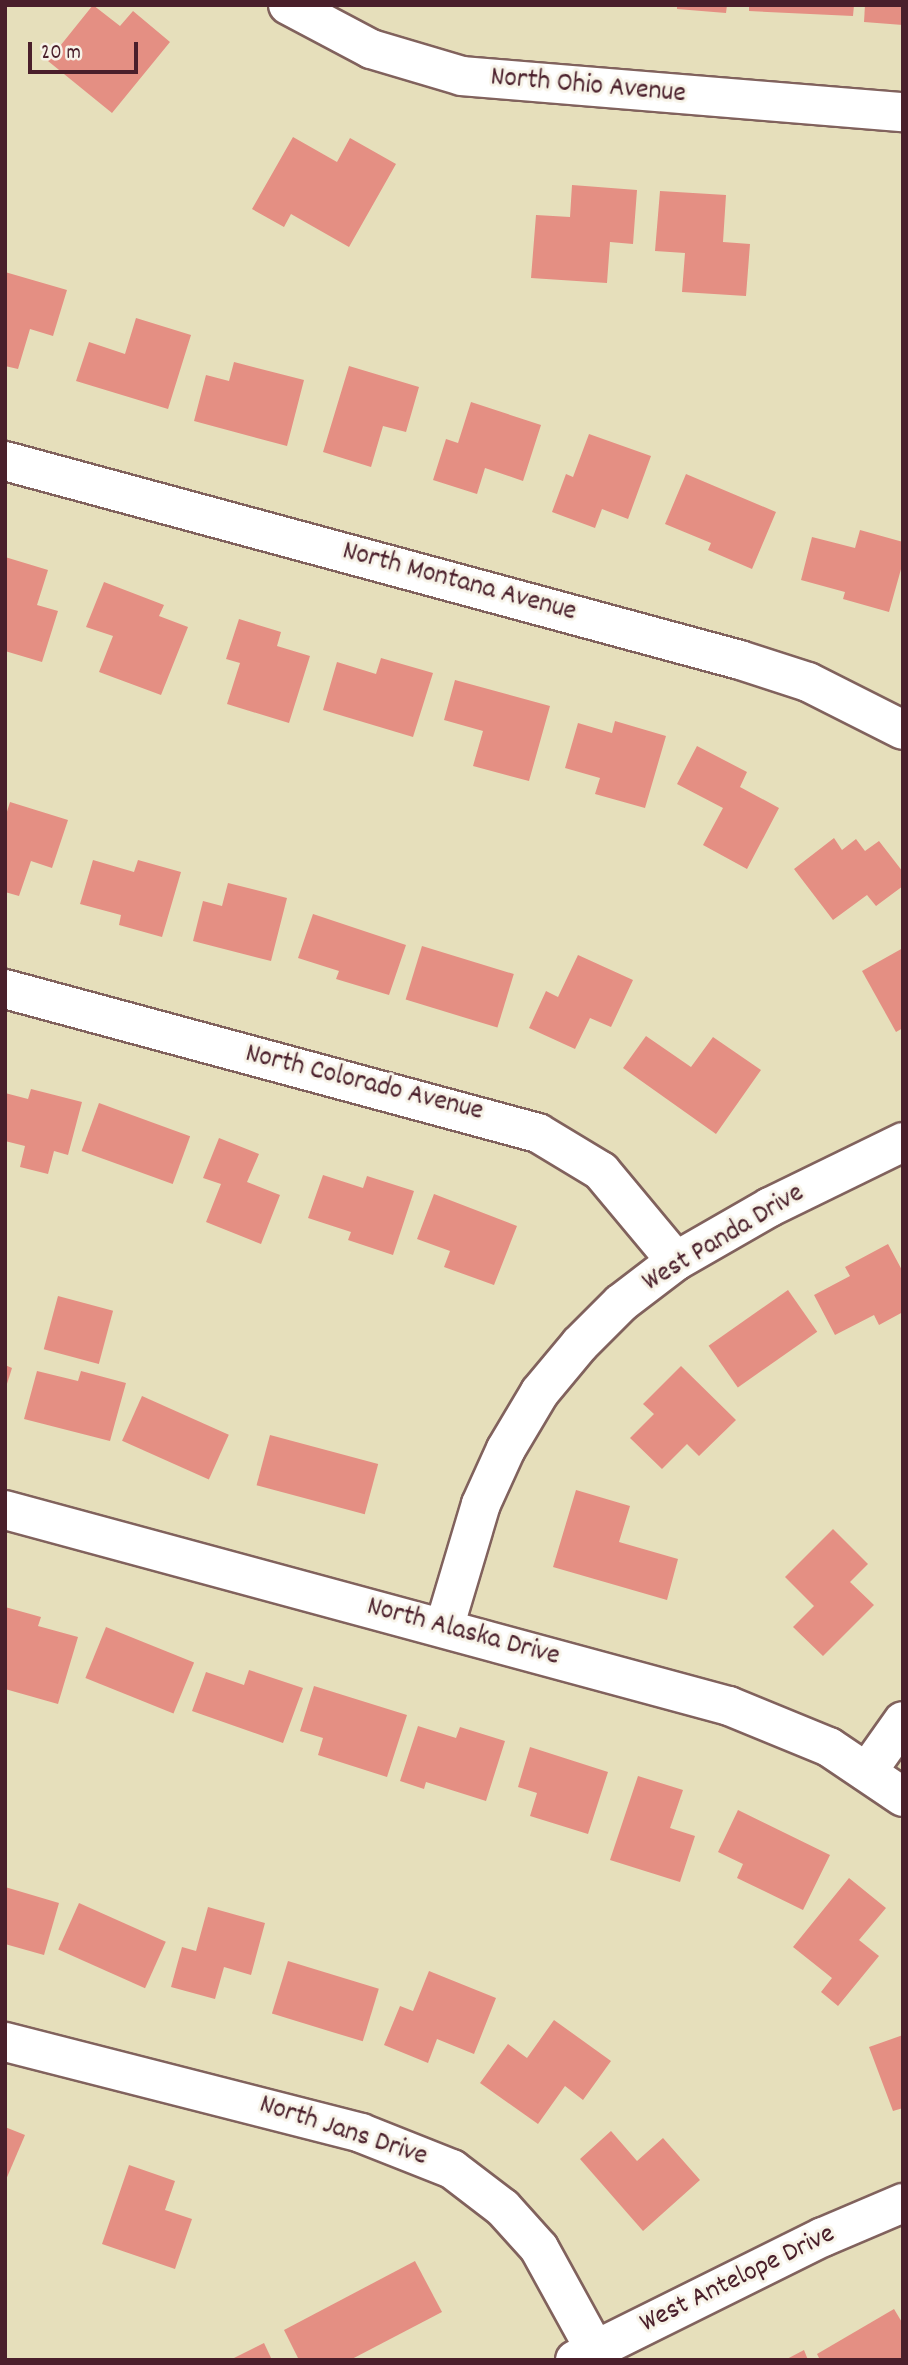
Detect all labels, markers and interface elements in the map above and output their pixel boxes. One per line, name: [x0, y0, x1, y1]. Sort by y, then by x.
scale bar: [32, 28, 142, 72]
text: 20 m: [41, 39, 81, 69]
street label: North Ohio Avenue: [489, 62, 687, 112]
street label: North Montana Avenue: [338, 536, 580, 630]
street label: North Colorado Avenue: [242, 1038, 486, 1130]
street label: West Panda Drive: [637, 1178, 811, 1300]
street label: North Alaska Drive: [363, 1591, 563, 1675]
street label: North Jans Drive: [255, 2089, 431, 2175]
street label: West Antelope Drive: [635, 2218, 841, 2342]

